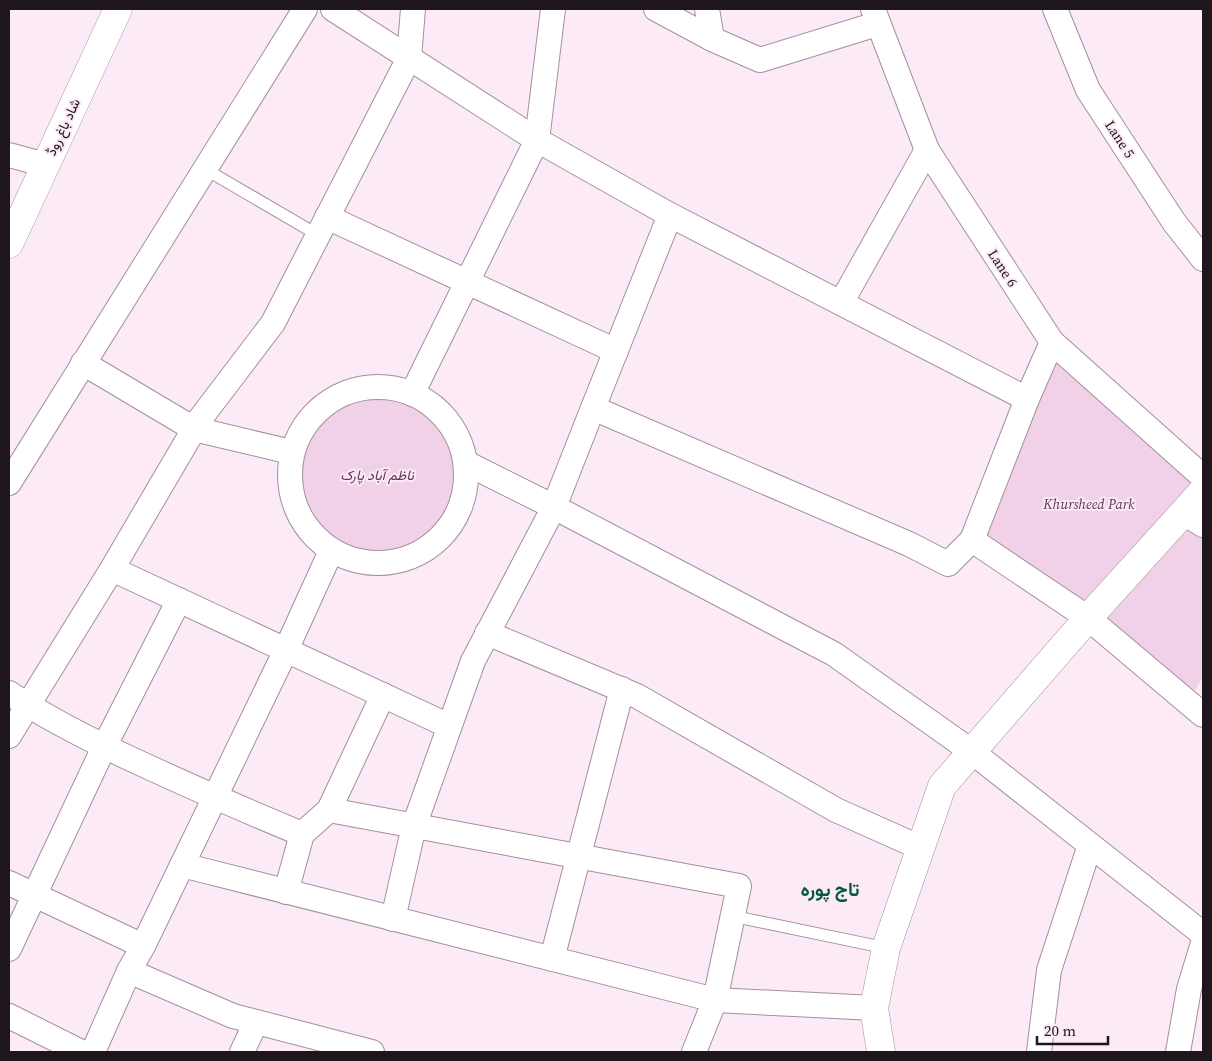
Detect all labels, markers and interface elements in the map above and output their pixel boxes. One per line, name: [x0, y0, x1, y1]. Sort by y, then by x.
street label: شاد باغ روڈ: [41, 95, 86, 159]
street label: Lane 5: [1100, 116, 1140, 162]
street label: Lane 6: [983, 245, 1023, 291]
park label: ناظم آباد پارک: [340, 465, 415, 485]
park label: Khursheed Park: [1042, 494, 1135, 514]
district label: تاج پورہ: [800, 876, 860, 903]
scale bar: [1037, 1014, 1108, 1046]
text: 20 m: [1044, 1020, 1076, 1041]

